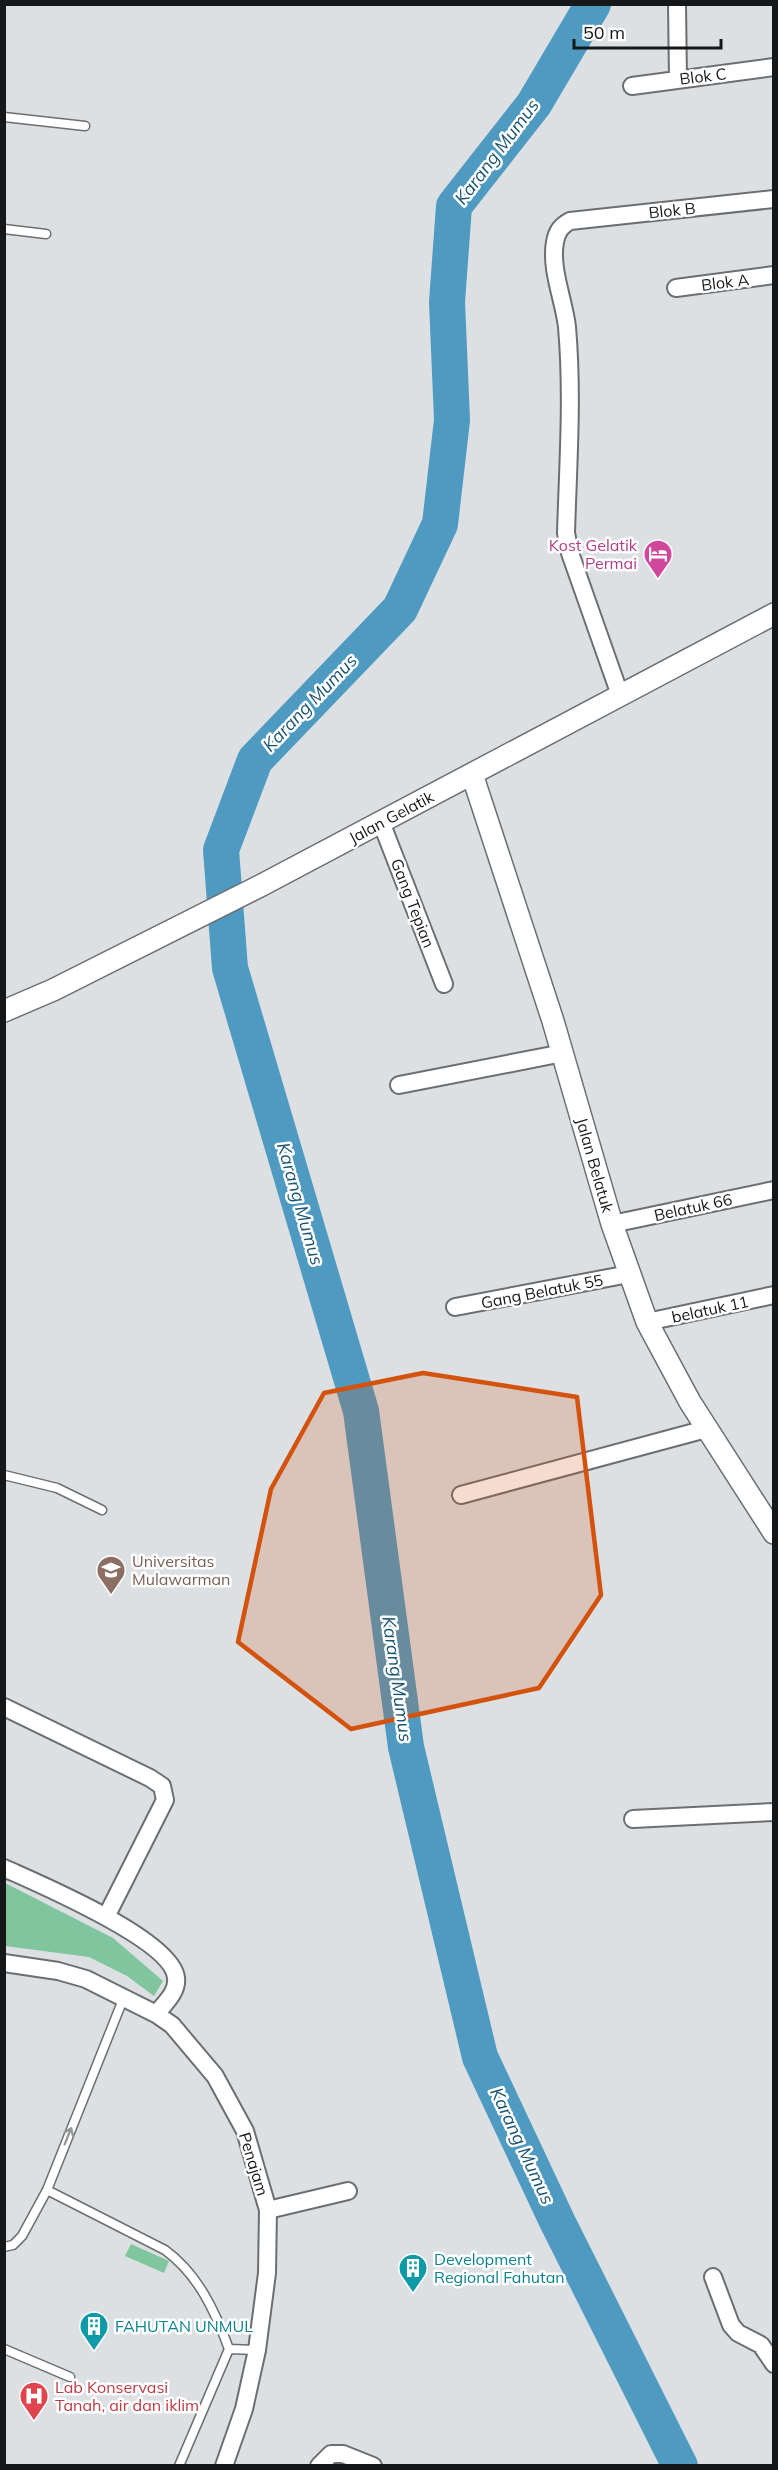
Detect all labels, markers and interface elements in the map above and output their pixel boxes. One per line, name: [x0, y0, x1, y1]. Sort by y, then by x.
scale bar: [574, 12, 721, 50]
text: 50 m: [583, 21, 625, 44]
street label: Blok C: [678, 63, 728, 89]
water label: Karang Mumus: [449, 94, 544, 209]
street label: Blok B: [648, 198, 696, 222]
street label: Blok A: [700, 269, 750, 295]
place label: Kost Gelatik Permai: [549, 535, 638, 573]
hotel icon: Kost Gelatik Permai: [642, 538, 674, 580]
water label: Karang Mumus: [257, 649, 362, 756]
street label: Jalan Gelatik: [345, 786, 438, 848]
street label: Gang Tepian: [387, 856, 439, 950]
street label: Jalan Belatuk: [572, 1115, 618, 1216]
water label: Karang Mumus: [272, 1140, 329, 1268]
street label: Belatuk 66: [652, 1189, 734, 1225]
street label: Gang Belatuk 55: [479, 1269, 605, 1313]
street label: belatuk 11: [670, 1291, 750, 1327]
place label: Universitas Mulawarman: [132, 1551, 230, 1589]
school or university icon: Universitas Mulawarman: [95, 1554, 127, 1596]
water label: Karang Mumus: [377, 1615, 418, 1743]
water label: Karang Mumus: [485, 2084, 560, 2208]
one-way arrow: [64, 2127, 75, 2145]
street label: Penajam: [235, 2130, 273, 2198]
place label: Development Regional Fahutan: [434, 2249, 565, 2287]
building icon: Development Regional Fahutan: [397, 2252, 429, 2294]
building icon: FAHUTAN UNMUL: [78, 2310, 110, 2352]
place label: FAHUTAN UNMUL: [115, 2316, 253, 2336]
place label: Lab Konservasi Tanah, air dan iklim: [55, 2377, 199, 2415]
hospital icon: Lab Konservasi Tanah, air dan iklim: [18, 2380, 50, 2422]

